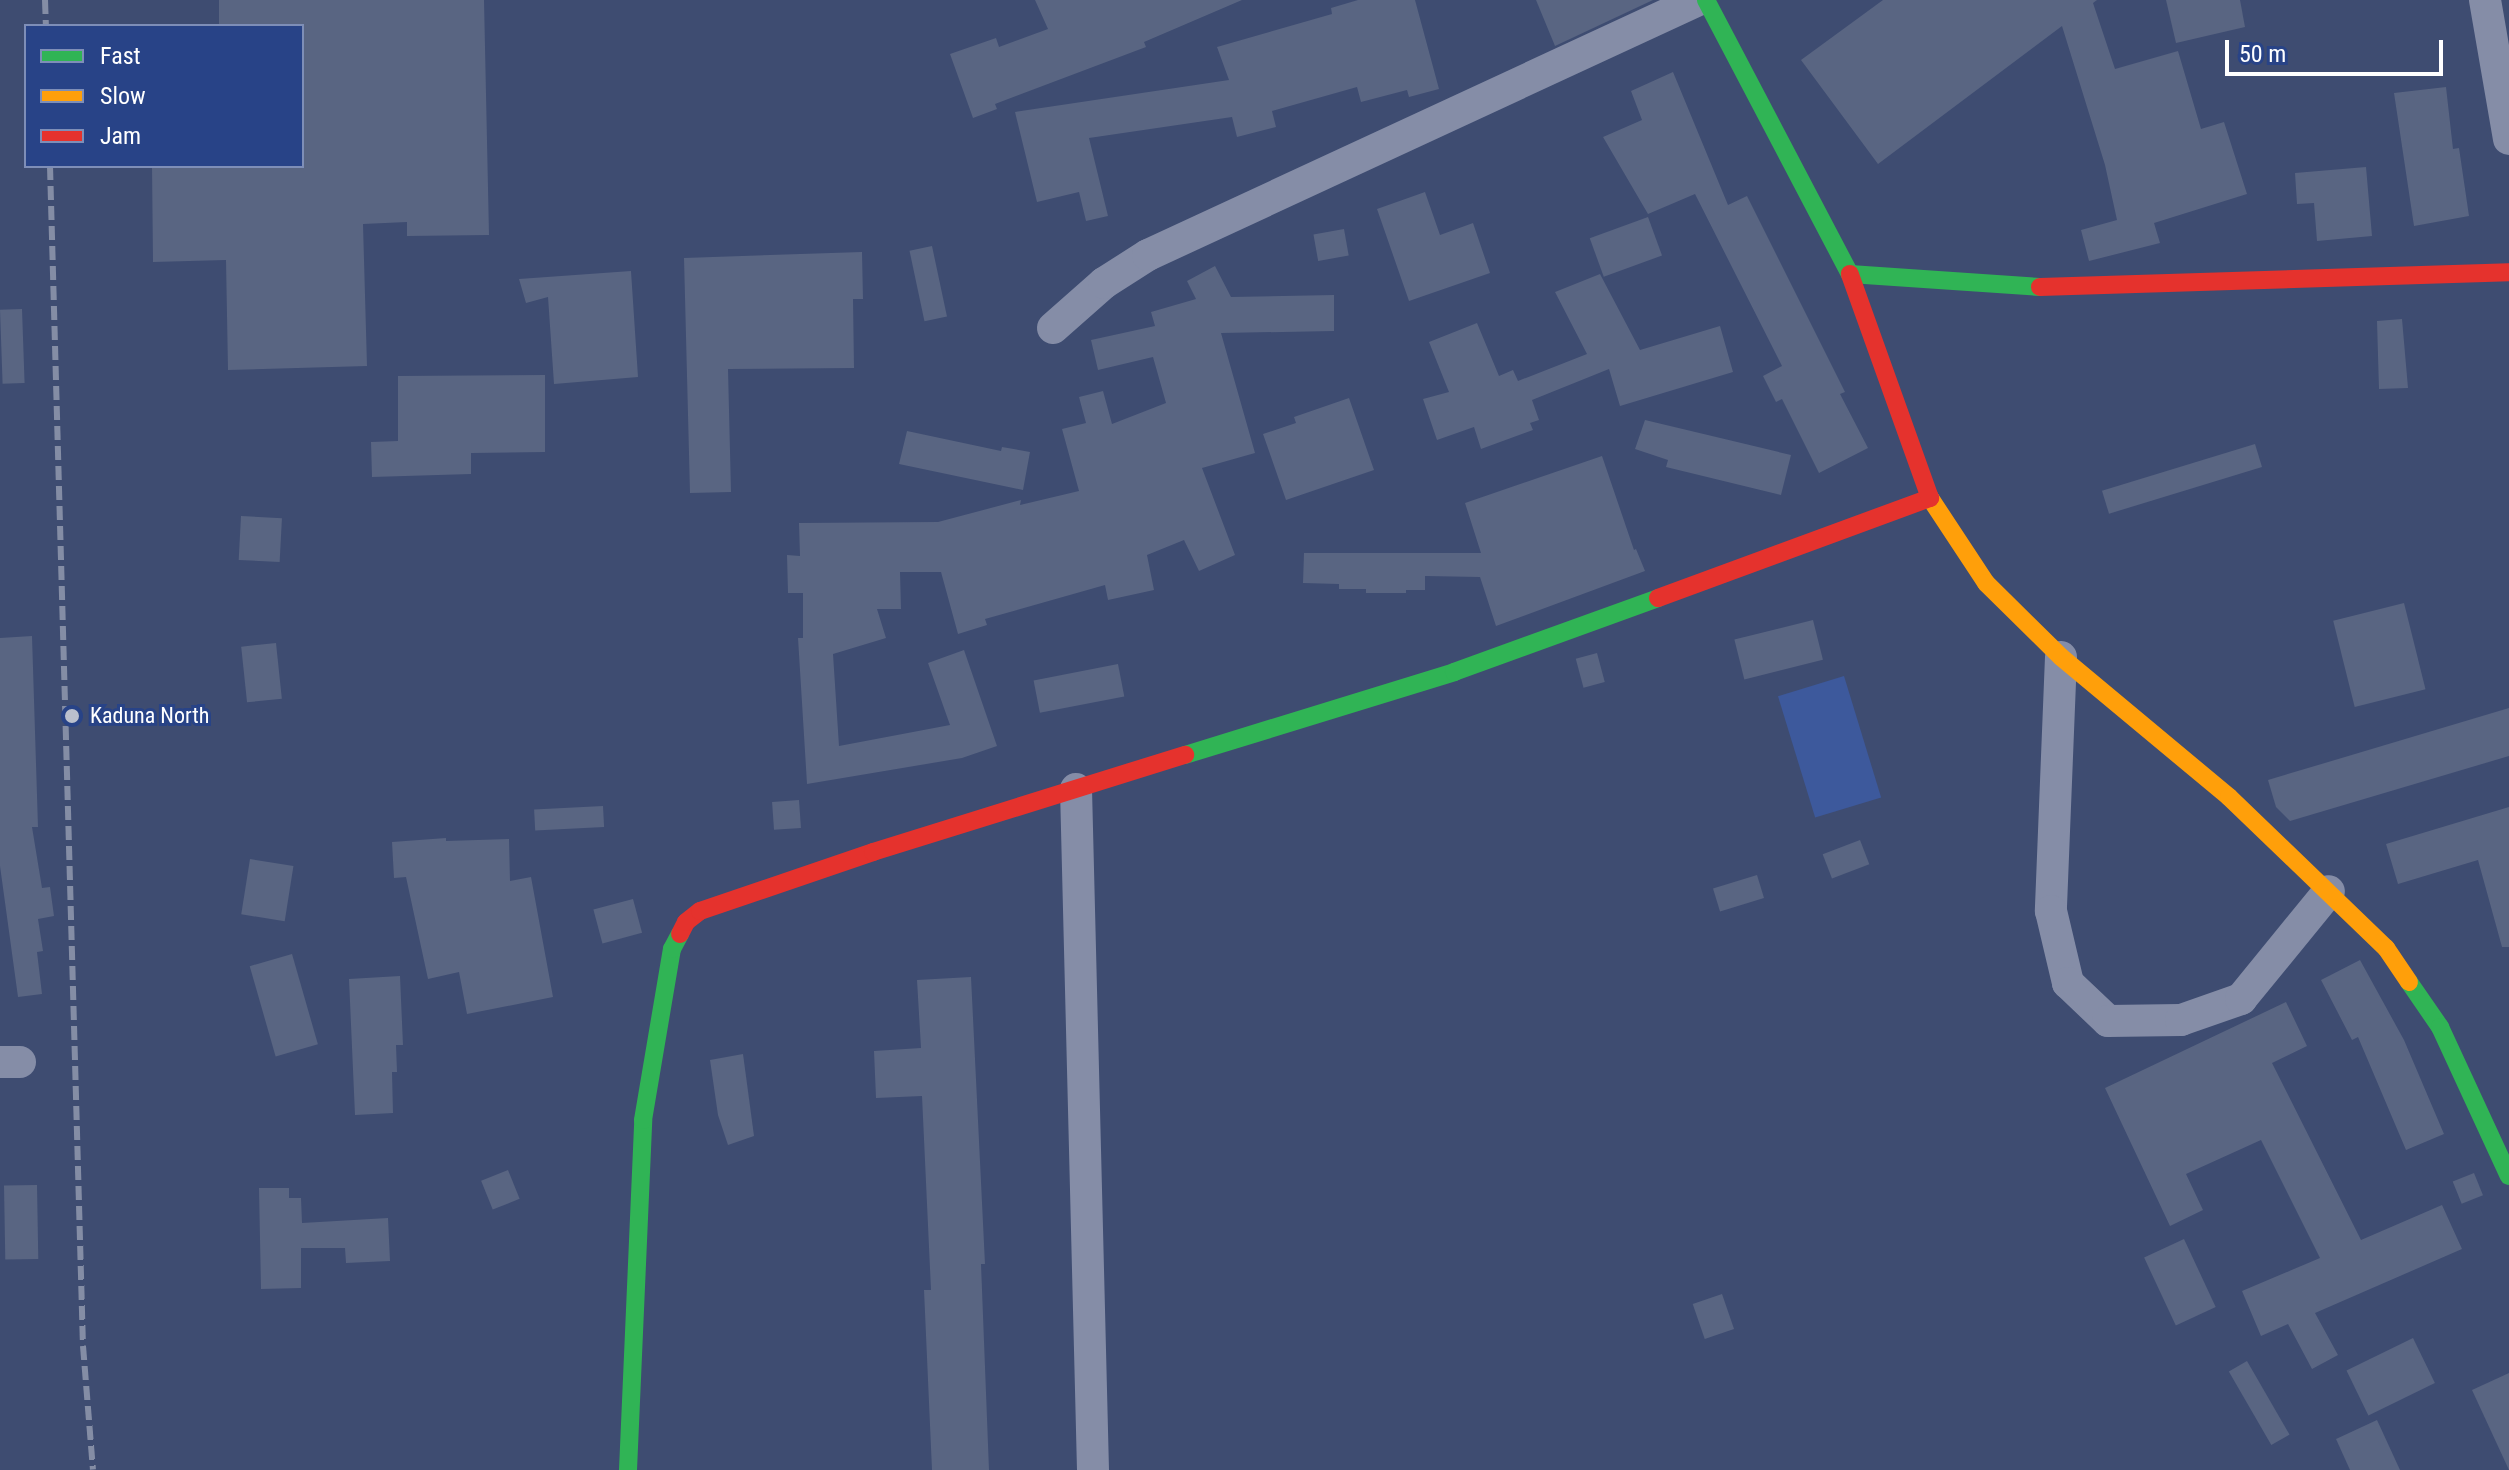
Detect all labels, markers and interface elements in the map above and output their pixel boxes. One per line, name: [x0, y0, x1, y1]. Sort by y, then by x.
legend: [24, 24, 304, 168]
scale bar: [2229, 24, 2447, 74]
text: 50 m: [2239, 40, 2286, 68]
text: Fast: [100, 42, 141, 70]
text: Slow: [100, 82, 146, 110]
text: Jam: [100, 122, 141, 150]
place label: Kaduna North: [90, 703, 209, 729]
marker: Kaduna North: [61, 705, 83, 727]

